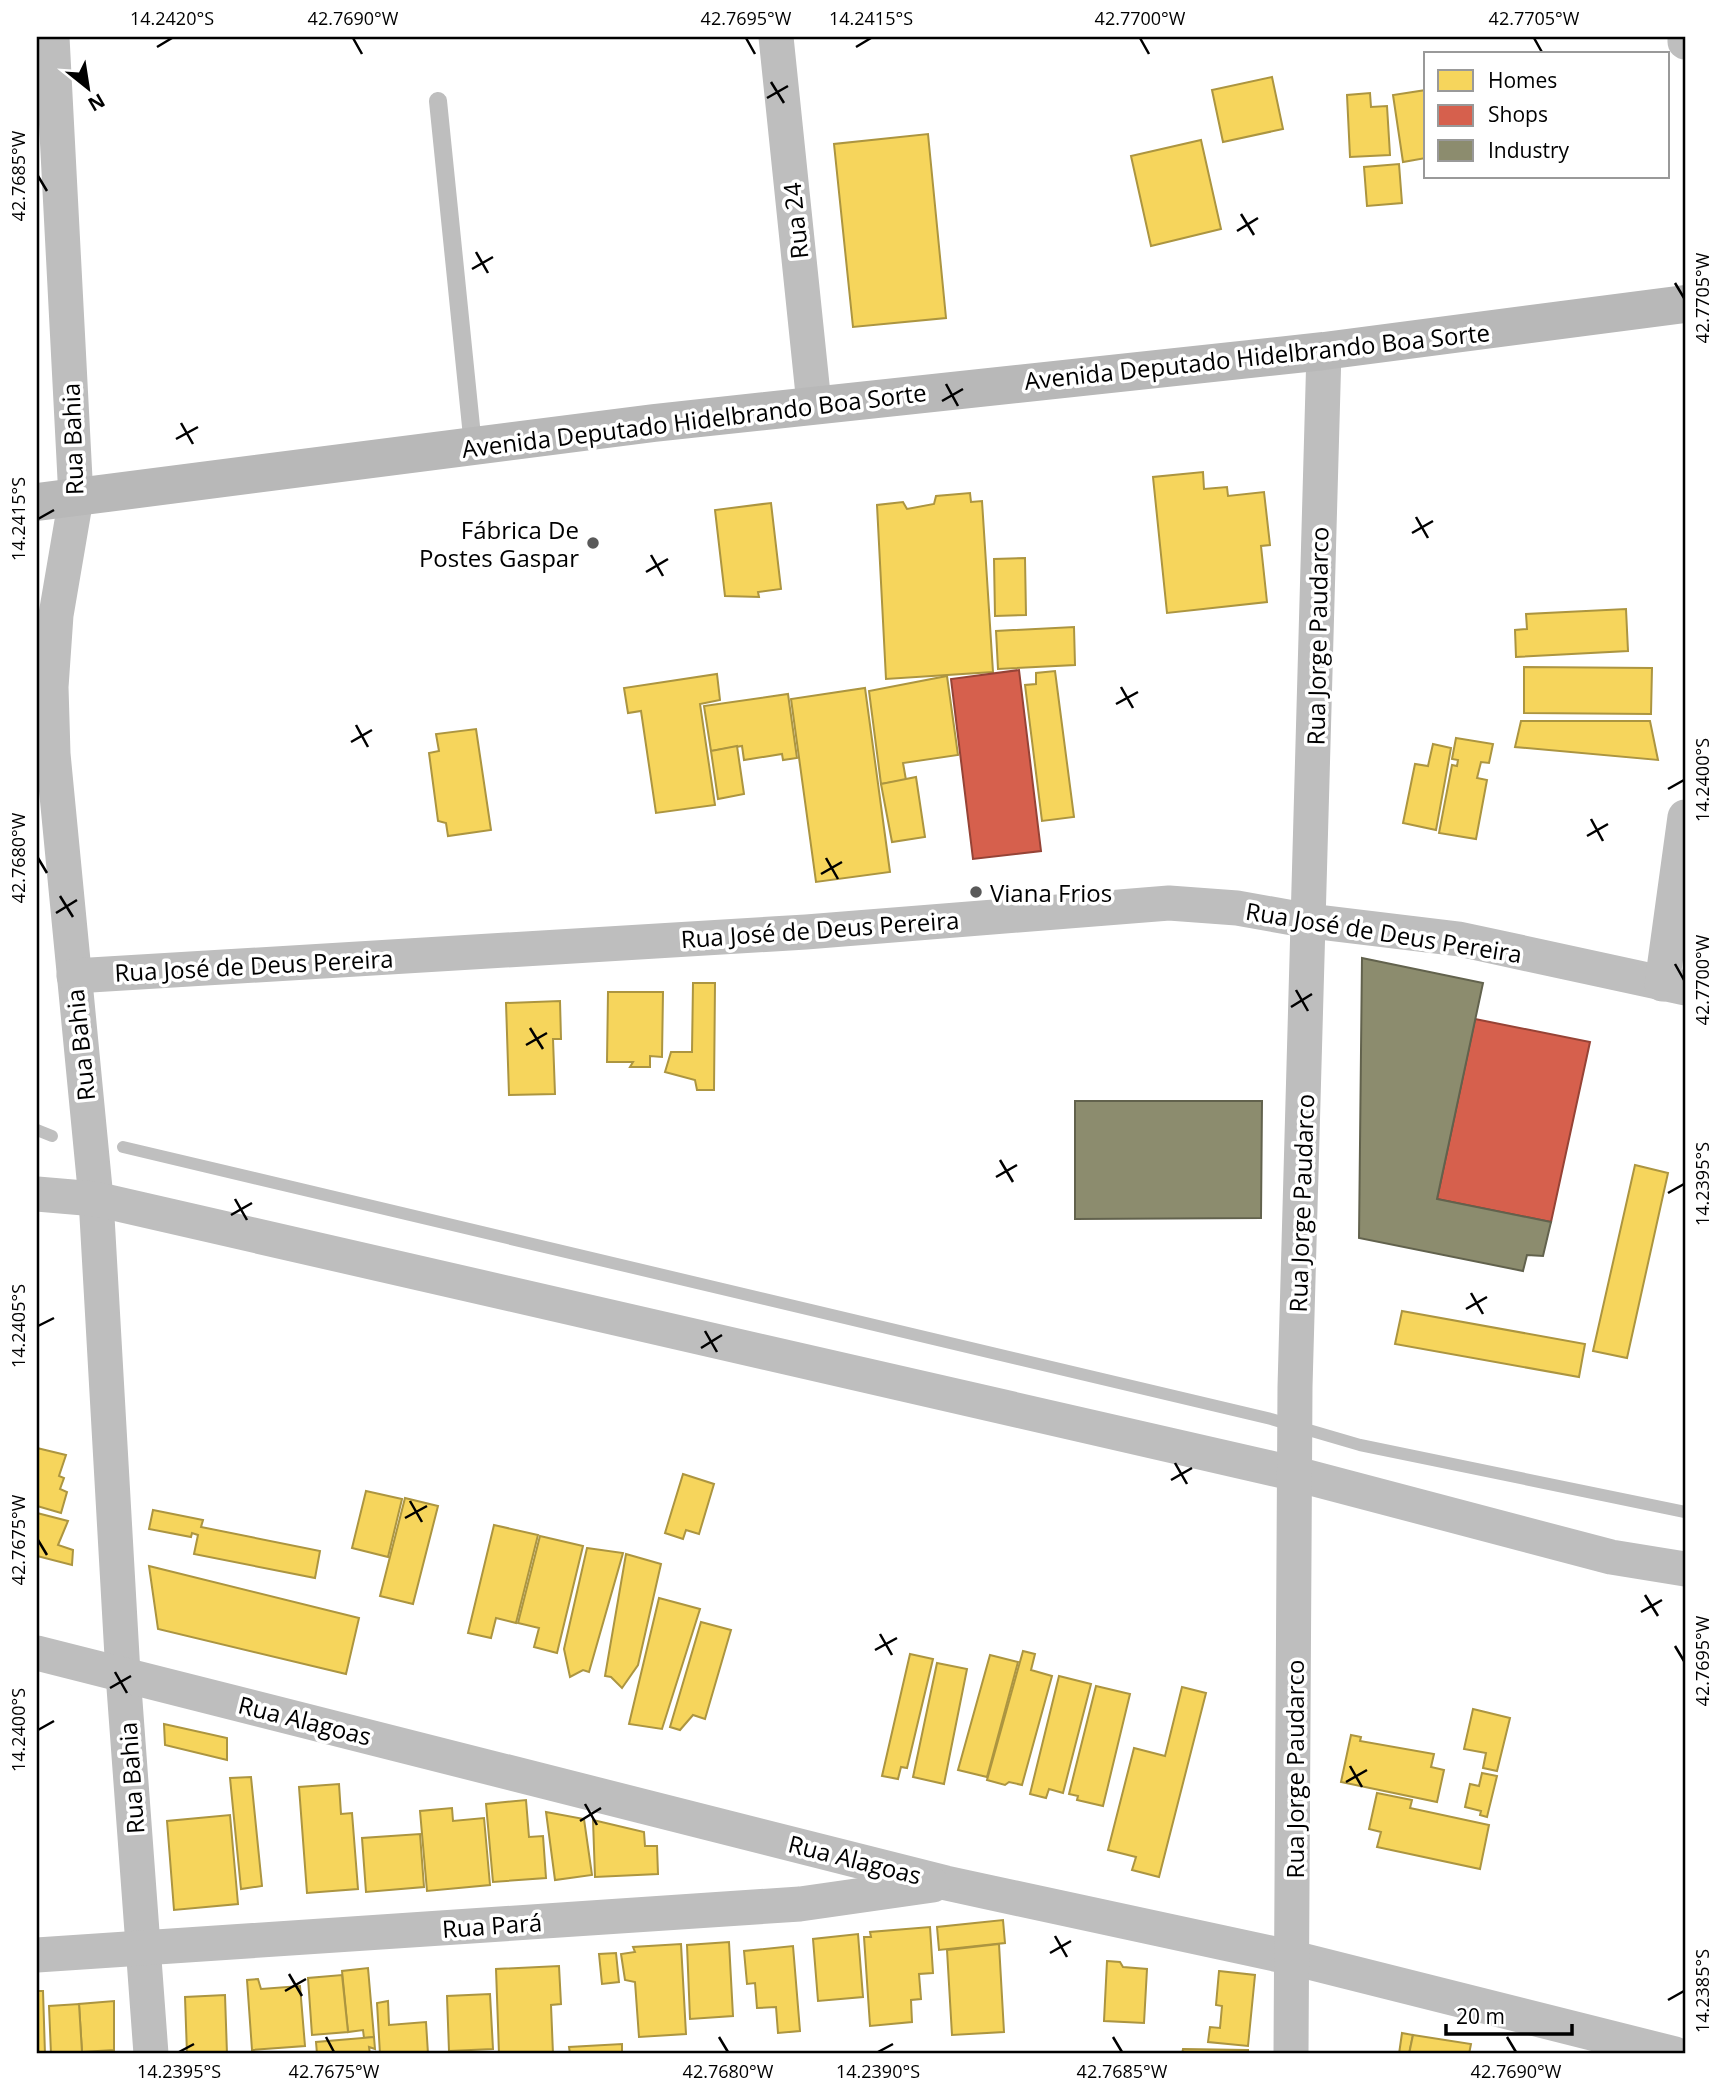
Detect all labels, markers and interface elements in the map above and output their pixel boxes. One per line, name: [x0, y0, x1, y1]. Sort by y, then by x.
text: 14.2420°S: [130, 6, 214, 30]
text: 42.7690°W: [308, 6, 399, 30]
text: 42.7695°W: [701, 6, 792, 30]
text: 14.2415°S: [829, 6, 913, 30]
text: 42.7700°W: [1095, 6, 1186, 30]
text: 42.7705°W: [1489, 6, 1580, 30]
north arrow: [52, 52, 122, 122]
legend: [1424, 52, 1670, 178]
text: Homes: [1488, 66, 1557, 94]
text: N: [83, 88, 110, 118]
text: Shops: [1488, 100, 1548, 128]
text: 42.7685°W: [6, 130, 30, 221]
text: Industry: [1488, 136, 1570, 164]
street label: Rua 24: [775, 181, 815, 261]
text: 42.7705°W: [1690, 252, 1714, 343]
street label: Avenida Deputado Hidelbrando Boa Sorte: [1023, 315, 1491, 397]
street label: Avenida Deputado Hidelbrando Boa Sorte: [460, 375, 928, 465]
street label: Rua Bahia: [54, 382, 90, 496]
text: 14.2415°S: [6, 477, 30, 561]
place label: Fábrica De Postes Gaspar: [419, 513, 579, 574]
street label: Rua Jorge Paudarco: [1299, 526, 1335, 746]
marker: Fábrica De Postes Gaspar: [585, 535, 601, 551]
text: 14.2400°S: [1690, 738, 1714, 822]
text: 42.7680°W: [6, 812, 30, 903]
place label: Viana Frios: [990, 876, 1112, 909]
marker: Viana Frios: [968, 884, 984, 900]
street label: Rua José de Deus Pereira: [1244, 894, 1524, 970]
street label: Rua José de Deus Pereira: [680, 903, 960, 955]
text: 42.7700°W: [1690, 934, 1714, 1025]
street label: Rua José de Deus Pereira: [114, 941, 394, 989]
street label: Rua Bahia: [58, 988, 102, 1102]
street label: Rua Jorge Paudarco: [1281, 1093, 1321, 1313]
text: 14.2395°S: [1690, 1142, 1714, 1226]
text: 14.2405°S: [6, 1284, 30, 1368]
text: 42.7675°W: [6, 1494, 30, 1585]
text: 42.7695°W: [1690, 1615, 1714, 1706]
street label: Rua Jorge Paudarco: [1278, 1660, 1311, 1878]
text: 14.2400°S: [6, 1688, 30, 1772]
street label: Rua Alagoas: [235, 1688, 375, 1752]
street label: Rua Bahia: [111, 1721, 151, 1835]
street label: Rua Alagoas: [785, 1827, 925, 1891]
street label: Rua Pará: [441, 1905, 543, 1945]
text: 14.2385°S: [1690, 1949, 1714, 2033]
scale bar: [1446, 1993, 1572, 2037]
text: 20 m: [1456, 2002, 1505, 2030]
text: 14.2395°S: [137, 2059, 221, 2083]
text: 42.7675°W: [289, 2059, 380, 2083]
text: 42.7680°W: [683, 2059, 774, 2083]
text: 14.2390°S: [836, 2059, 920, 2083]
text: 42.7685°W: [1077, 2059, 1168, 2083]
text: 42.7690°W: [1471, 2059, 1562, 2083]

